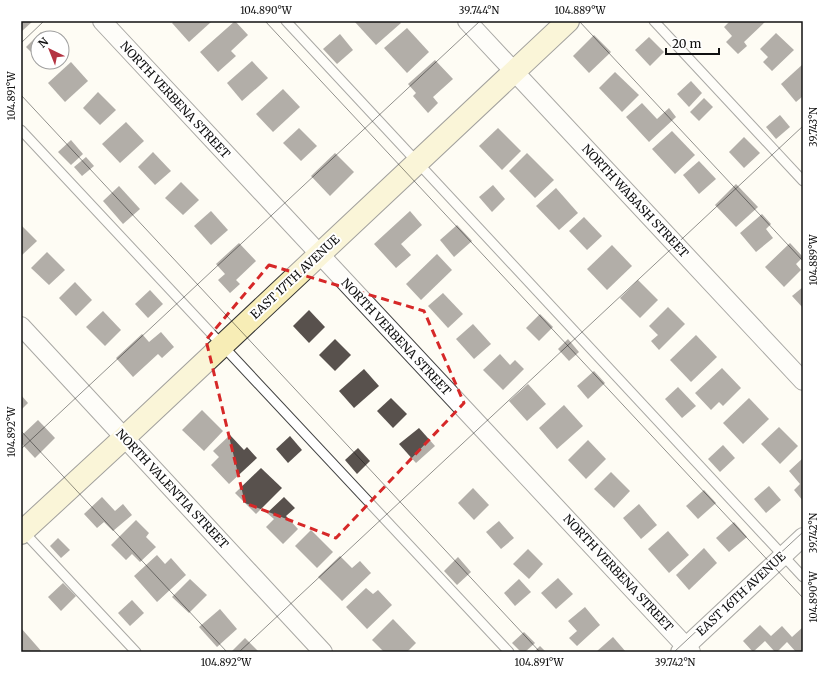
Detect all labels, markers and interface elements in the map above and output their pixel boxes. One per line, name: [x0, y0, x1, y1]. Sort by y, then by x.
text: 104.890°W: [240, 4, 293, 17]
text: 39.744°N: [459, 4, 499, 17]
text: 104.889°W: [554, 4, 607, 17]
north arrow: [30, 30, 70, 70]
scale bar: [666, 30, 719, 56]
text: N: [35, 34, 51, 51]
text: 20 m: [672, 36, 701, 51]
street label: NORTH VERBENA STREET: [117, 38, 234, 162]
text: 104.891°W: [5, 71, 18, 120]
text: 39.743°N: [807, 107, 820, 147]
street label: NORTH WABASH STREET: [579, 141, 692, 261]
street label: EAST 17TH AVENUE: [247, 231, 343, 322]
text: 104.889°W: [807, 233, 820, 286]
street label: NORTH VERBENA STREET: [338, 275, 455, 399]
text: 104.892°W: [5, 406, 18, 457]
street label: NORTH VALENTIA STREET: [113, 426, 232, 552]
street label: NORTH VERBENA STREET: [560, 511, 677, 635]
text: 39.742°N: [807, 512, 820, 553]
street label: EAST 16TH AVENUE: [693, 548, 789, 639]
text: 104.890°W: [807, 570, 820, 623]
text: 104.892°W: [201, 656, 252, 669]
text: 104.891°W: [515, 656, 564, 669]
text: 39.742°N: [655, 656, 696, 669]

